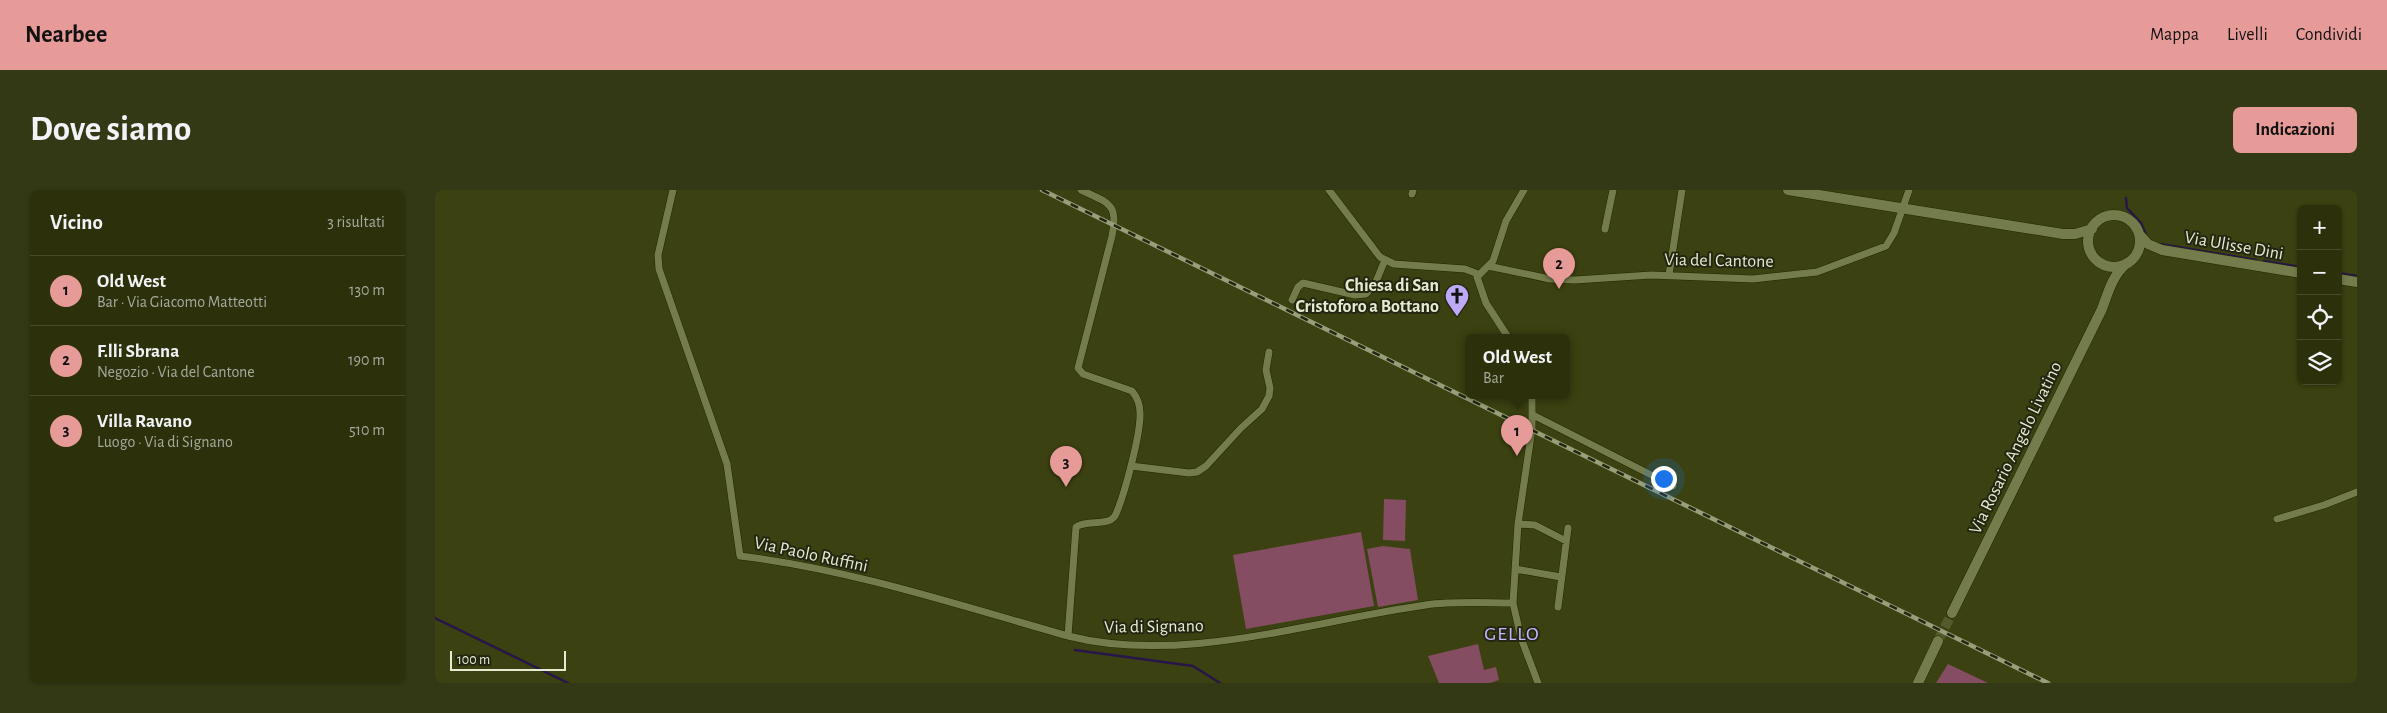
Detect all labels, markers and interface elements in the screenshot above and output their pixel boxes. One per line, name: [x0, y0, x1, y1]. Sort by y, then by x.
text: Nearbee: [25, 23, 107, 47]
text: Mappa: [2150, 26, 2199, 44]
text: Livelli: [2227, 26, 2268, 44]
text: Condividi: [2296, 26, 2362, 44]
button: Indicazioni: [2233, 107, 2357, 153]
text: Dove siamo: [30, 112, 191, 147]
map controls: [2297, 205, 2342, 385]
button: +: [2297, 205, 2342, 250]
text: Vicino: [50, 212, 103, 233]
text: 3 risultati: [327, 214, 385, 230]
street label: Via Ulisse Dini: [2183, 228, 2285, 264]
pin: 2: [1543, 248, 1575, 289]
button: −: [2297, 250, 2342, 295]
street label: Via del Cantone: [1664, 251, 1774, 271]
text: Old West: [97, 272, 166, 291]
place label: Chiesa di San Cristoforo a Bottano: [1296, 277, 1439, 316]
text: 1: [63, 282, 69, 298]
text: 130 m: [349, 282, 385, 298]
church icon: Chiesa di San Cristoforo a Bottano: [1444, 283, 1470, 317]
text: Bar · Via Giacomo Matteotti: [97, 294, 267, 310]
button: locate: [2297, 295, 2342, 340]
popup: [1465, 334, 1570, 399]
button: layers: [2297, 340, 2342, 385]
text: F.lli Sbrana: [97, 342, 179, 361]
text: Old West: [1483, 348, 1552, 367]
text: 2: [62, 352, 70, 368]
text: 190 m: [348, 352, 385, 368]
street label: Via Rosario Angelo Livatino: [1966, 359, 2066, 537]
text: Negozio · Via del Cantone: [97, 364, 255, 380]
text: Bar: [1483, 370, 1504, 386]
text: Villa Ravano: [97, 412, 192, 431]
pin: 1: [1501, 415, 1533, 456]
text: 3: [63, 422, 69, 438]
text: 510 m: [349, 422, 385, 438]
text: Luogo · Via di Signano: [97, 434, 233, 450]
pin: 3: [1050, 446, 1082, 487]
your location: [1651, 466, 1677, 492]
street label: Via Paolo Ruffini: [753, 534, 869, 576]
street label: Via di Signano: [1104, 617, 1204, 637]
district label: GELLO: [1484, 624, 1540, 644]
scale bar: [450, 648, 566, 671]
text: 100 m: [457, 653, 490, 667]

